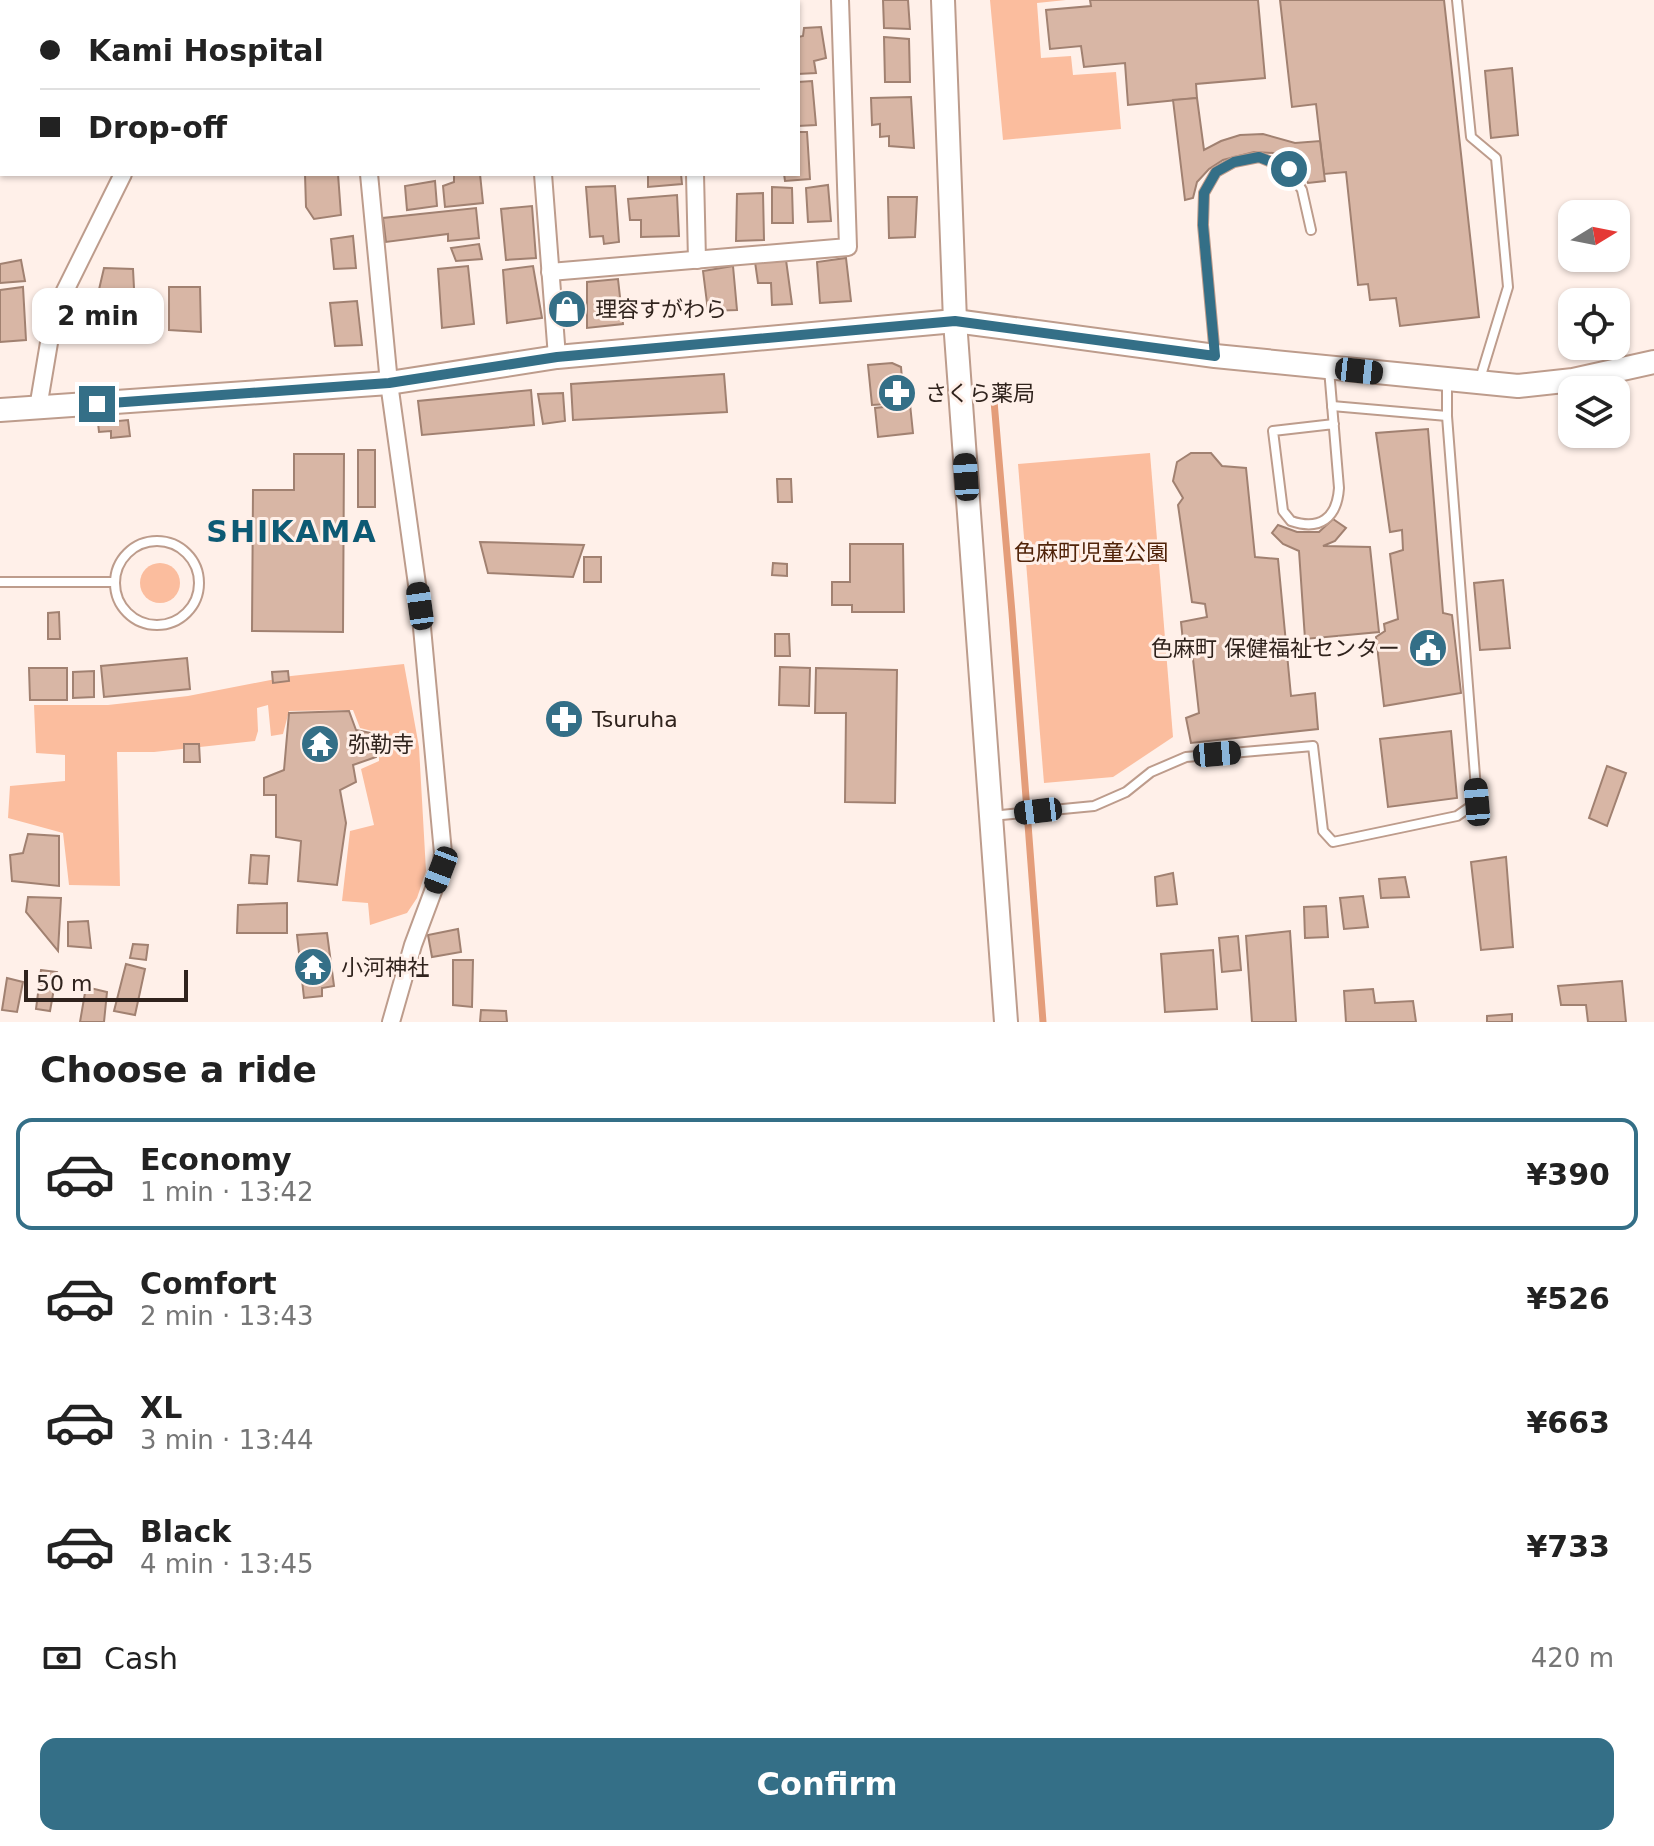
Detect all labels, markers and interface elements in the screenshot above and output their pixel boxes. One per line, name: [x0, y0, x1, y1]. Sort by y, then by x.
text: Kami Hospital: [88, 33, 324, 68]
text: Drop-off: [88, 110, 227, 145]
route start: [1271, 151, 1307, 187]
north arrow: [1558, 200, 1630, 272]
map controls: [1558, 200, 1630, 448]
callout: 2 min: [31, 288, 163, 344]
shop icon: 理容すがわら: [546, 288, 588, 330]
button: locate: [1558, 288, 1630, 360]
place label: 理容すがわら: [595, 297, 727, 322]
text: 2 min: [57, 301, 139, 331]
car: [1334, 357, 1384, 385]
pharmacy icon: さくら薬局: [876, 372, 918, 414]
button: layers: [1558, 376, 1630, 448]
place label: さくら薬局: [925, 381, 1035, 406]
route end: [79, 386, 115, 422]
car: [952, 452, 980, 502]
district label: SHIKAMA: [206, 514, 378, 549]
park label: 色麻町児童公園: [1014, 540, 1168, 565]
car: [405, 581, 435, 631]
public building icon: 色麻町 保健福祉センター: [1407, 627, 1449, 669]
place label: 色麻町 保健福祉センター: [1151, 636, 1400, 661]
pharmacy icon: Tsuruha: [543, 698, 585, 740]
place label: Tsuruha: [591, 707, 678, 732]
temple icon: 弥勒寺: [299, 723, 341, 765]
place label: 弥勒寺: [348, 732, 414, 757]
car: [1192, 740, 1242, 768]
car: [1463, 777, 1491, 827]
car: [1013, 796, 1063, 826]
car: [421, 843, 461, 897]
temple icon: 小河神社: [292, 946, 334, 988]
place label: 小河神社: [341, 955, 429, 980]
scale bar: [24, 966, 188, 1002]
text: 50 m: [36, 971, 92, 996]
text: Choose a ride: [40, 1049, 317, 1090]
icon: car: [44, 1138, 116, 1210]
text: Economy: [140, 1142, 292, 1177]
text: ¥390: [1527, 1157, 1610, 1192]
text: 1 min · 13:42: [140, 1177, 314, 1207]
icon: car: [44, 1262, 116, 1334]
text: Comfort: [140, 1266, 277, 1301]
text: ¥526: [1527, 1281, 1610, 1316]
text: 2 min · 13:43: [140, 1301, 314, 1331]
icon: car: [44, 1386, 116, 1458]
text: XL: [140, 1390, 182, 1425]
text: ¥663: [1527, 1405, 1610, 1440]
text: 3 min · 13:44: [140, 1425, 314, 1455]
icon: car: [44, 1510, 116, 1582]
text: Black: [140, 1514, 231, 1549]
text: ¥733: [1527, 1529, 1610, 1564]
text: 4 min · 13:45: [140, 1549, 314, 1579]
icon: cash: [40, 1636, 84, 1680]
text: Cash: [104, 1641, 178, 1676]
text: 420 m: [1531, 1643, 1614, 1673]
button: Confirm: [40, 1738, 1614, 1830]

